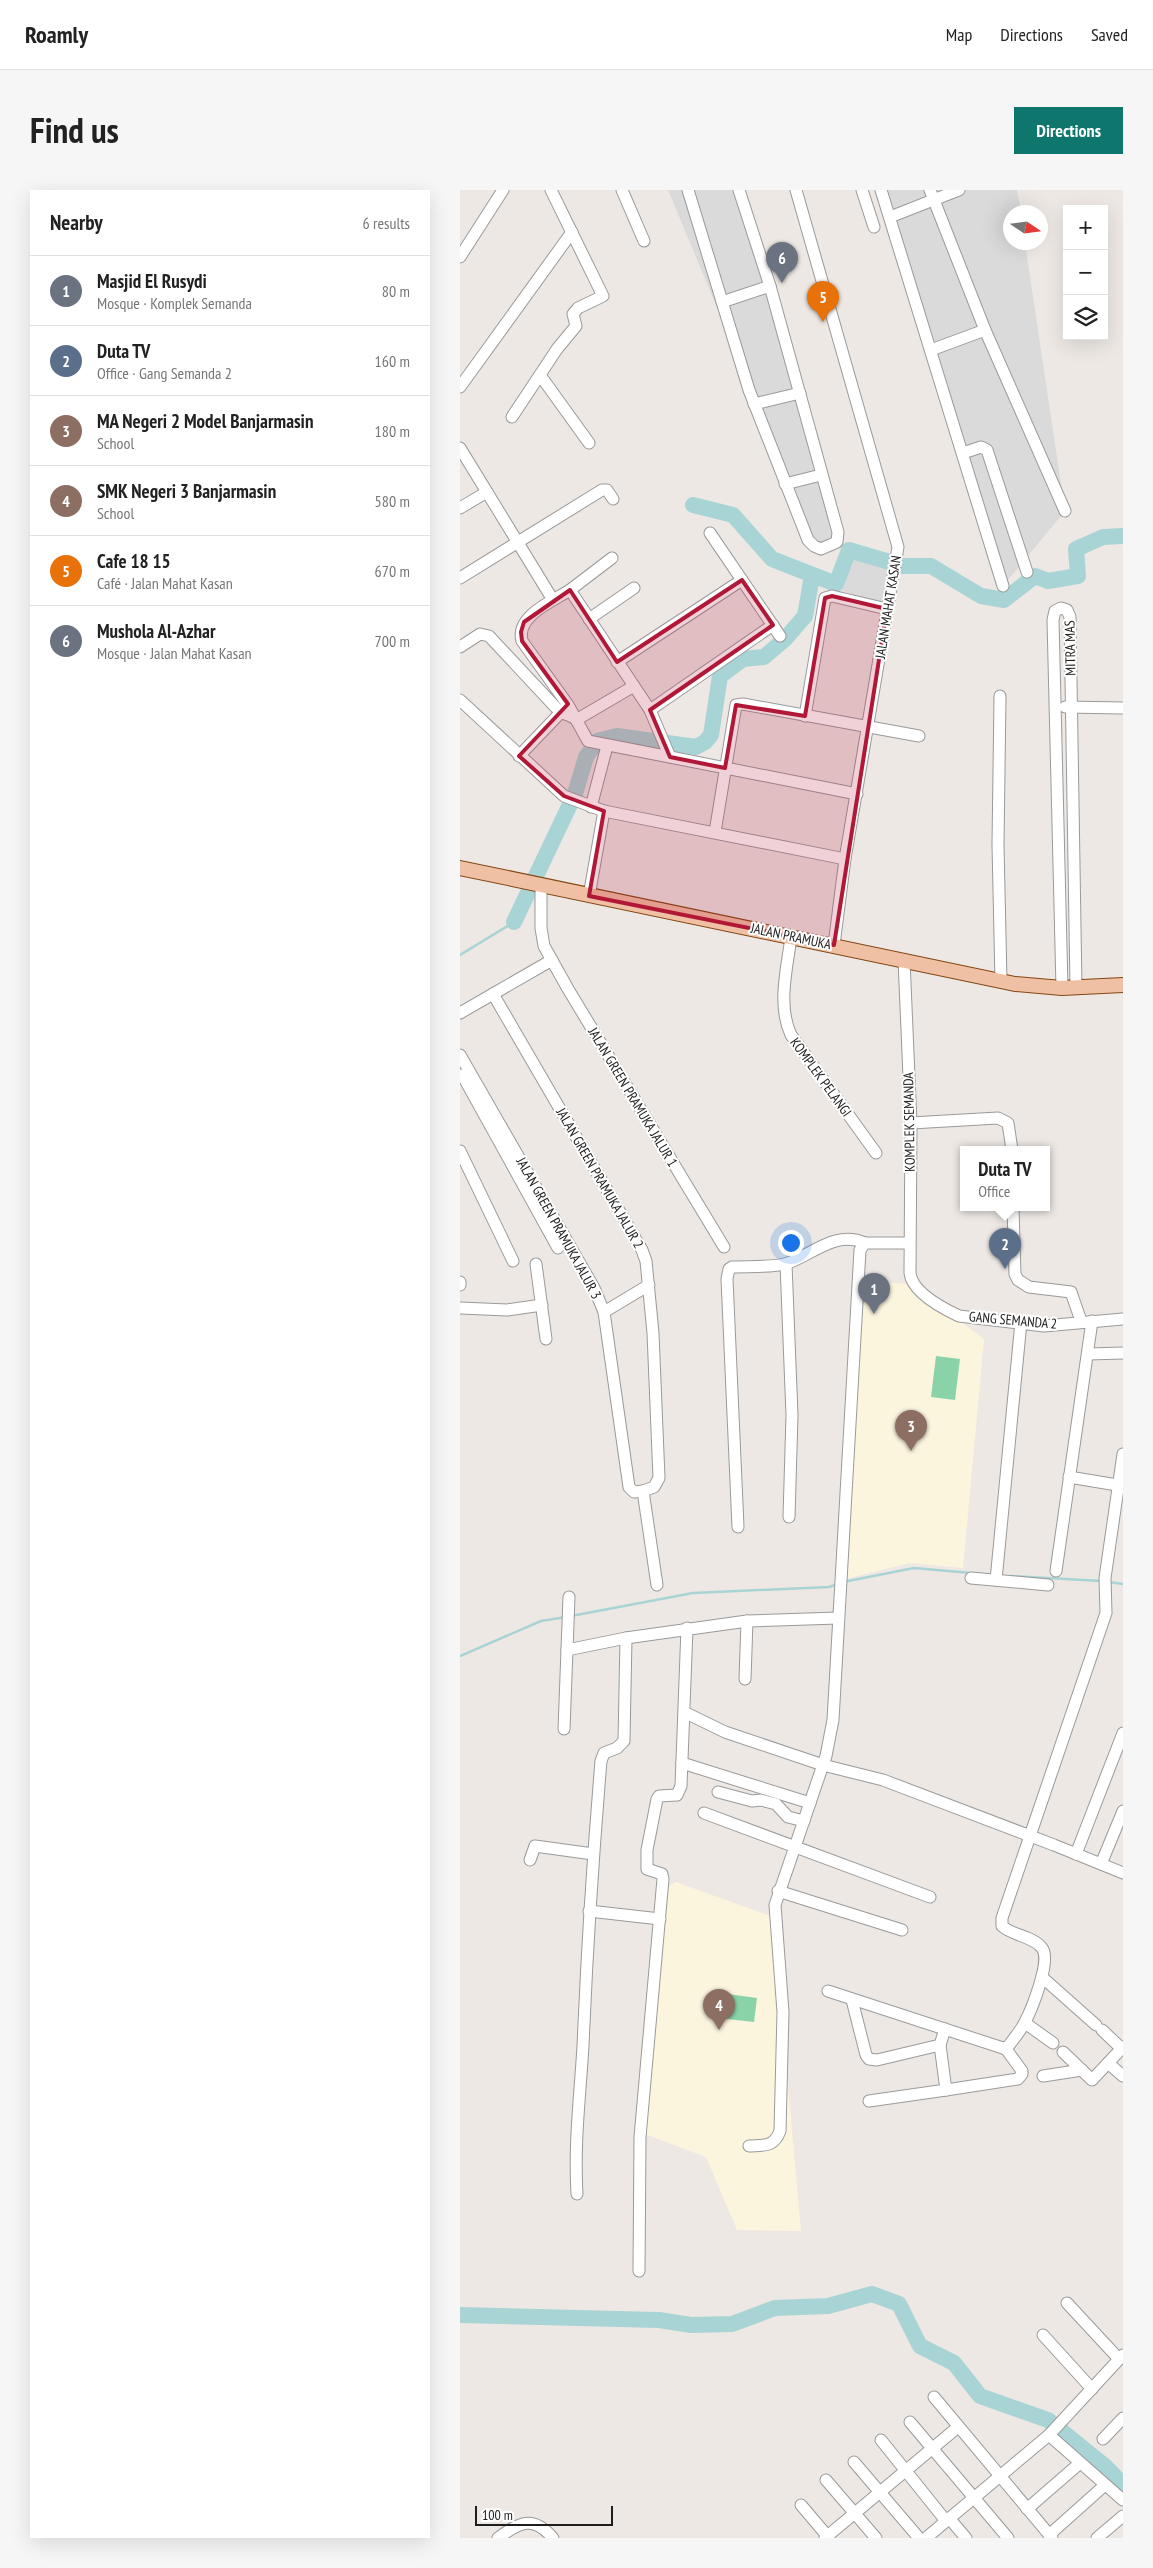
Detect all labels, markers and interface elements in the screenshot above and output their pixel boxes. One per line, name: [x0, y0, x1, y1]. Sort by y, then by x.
text: Roamly: [25, 19, 88, 50]
text: Map: [946, 23, 972, 46]
text: Directions: [1000, 23, 1063, 46]
text: Saved: [1091, 23, 1128, 46]
text: Find us: [30, 107, 119, 153]
button: Directions: [1014, 107, 1123, 154]
north arrow: [1003, 205, 1048, 250]
map controls: [1063, 205, 1108, 340]
button: +: [1063, 205, 1108, 250]
text: Nearby: [50, 209, 103, 236]
text: 6 results: [363, 213, 410, 233]
pin: 6: [766, 242, 798, 283]
button: −: [1063, 250, 1108, 295]
text: Masjid El Rusydi: [97, 269, 207, 293]
text: 1: [62, 281, 70, 301]
text: 80 m: [382, 281, 410, 301]
pin: 5: [807, 281, 839, 322]
text: Mosque · Komplek Semanda: [97, 293, 252, 313]
button: layers: [1063, 295, 1108, 340]
text: Duta TV: [97, 339, 150, 363]
text: 2: [62, 351, 70, 371]
text: 160 m: [375, 351, 410, 371]
text: Office · Gang Semanda 2: [97, 363, 232, 383]
text: MA Negeri 2 Model Banjarmasin: [97, 409, 313, 433]
text: 3: [62, 421, 70, 441]
text: 180 m: [375, 421, 410, 441]
text: School: [97, 433, 134, 453]
text: SMK Negeri 3 Banjarmasin: [97, 479, 276, 503]
text: 4: [62, 491, 70, 511]
text: 580 m: [375, 491, 410, 511]
text: School: [97, 503, 134, 523]
text: Cafe 18 15: [97, 549, 171, 573]
street label: JALAN MAHAT KASAN: [871, 554, 905, 661]
text: 5: [62, 561, 70, 581]
text: 670 m: [375, 561, 410, 581]
text: Café · Jalan Mahat Kasan: [97, 573, 233, 593]
text: Mushola Al-Azhar: [97, 619, 215, 643]
street label: MITRA MAS: [1061, 620, 1079, 676]
text: 6: [62, 631, 70, 651]
text: 700 m: [375, 631, 410, 651]
text: Mosque · Jalan Mahat Kasan: [97, 643, 252, 663]
street label: JALAN PRAMUKA: [748, 918, 833, 953]
street label: JALAN GREEN PRAMUKA JALUR 1: [584, 1023, 682, 1170]
street label: KOMPLEK PELANGI: [786, 1034, 856, 1120]
street label: KOMPLEK SEMANDA: [899, 1072, 919, 1172]
street label: JALAN GREEN PRAMUKA JALUR 2: [552, 1104, 648, 1252]
popup: [960, 1146, 1050, 1211]
street label: JALAN GREEN PRAMUKA JALUR 3: [512, 1153, 606, 1302]
text: Duta TV: [978, 1157, 1032, 1181]
text: Office: [978, 1181, 1010, 1201]
pin: 2: [989, 1228, 1021, 1269]
your location: [778, 1230, 804, 1256]
pin: 1: [858, 1273, 890, 1314]
street label: GANG SEMANDA 2: [968, 1307, 1058, 1333]
pin: 3: [895, 1410, 927, 1451]
pin: 4: [703, 1989, 735, 2030]
scale bar: [475, 2503, 612, 2526]
text: 100 m: [482, 2506, 513, 2524]

